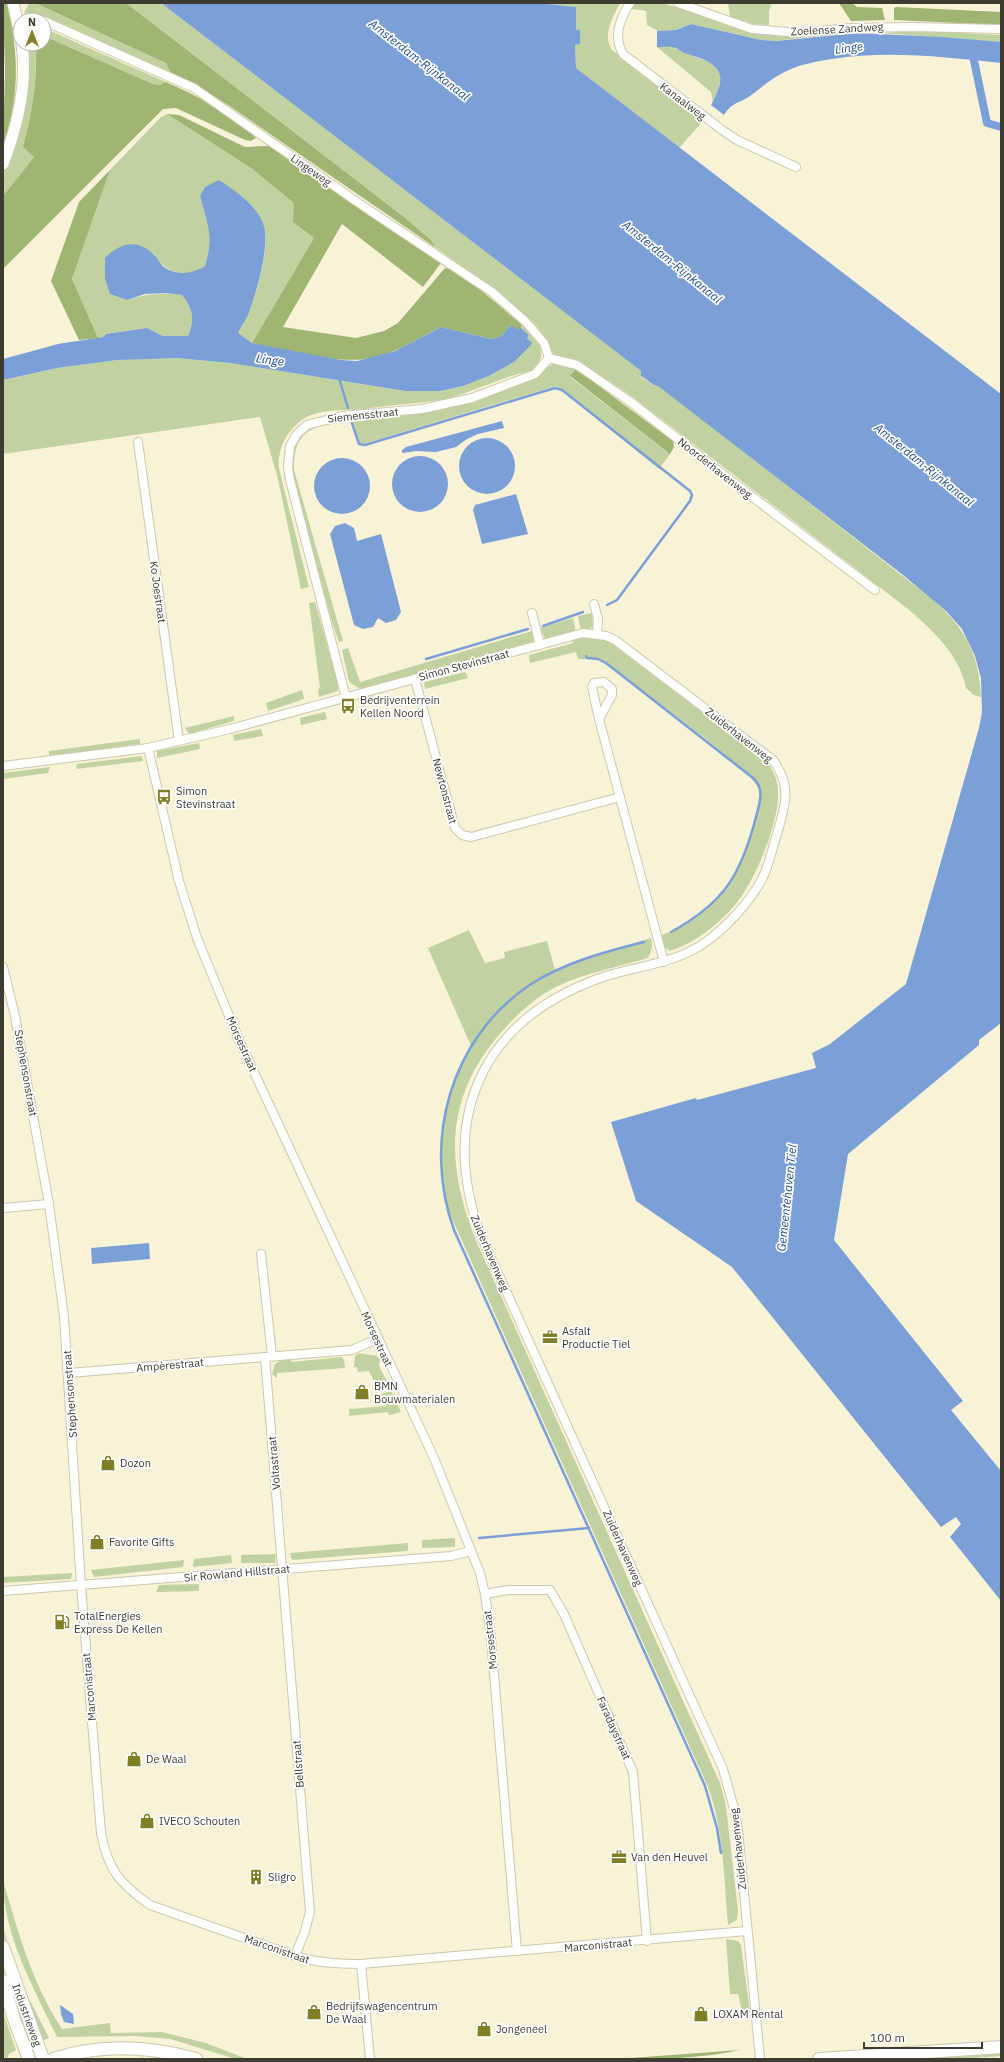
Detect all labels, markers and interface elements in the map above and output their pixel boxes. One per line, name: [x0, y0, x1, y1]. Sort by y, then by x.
north arrow: [12, 12, 52, 52]
text: N: [28, 15, 36, 29]
water label: Amsterdam-Rijnkanaal: [365, 15, 473, 104]
street label: Zoelense Zandweg: [790, 20, 884, 38]
water label: Linge: [834, 38, 864, 57]
street label: Kanaalweg: [657, 79, 709, 123]
street label: Lingeweg: [288, 151, 334, 189]
water label: Amsterdam-Rijnkanaal: [619, 216, 726, 307]
water label: Linge: [255, 350, 285, 369]
street label: Siemensstraat: [327, 404, 399, 426]
water label: Amsterdam-Rijnkanaal: [871, 419, 978, 510]
street label: Noorderhavenweg: [675, 435, 755, 501]
street label: Ko Joestraat: [147, 560, 169, 624]
street label: Simon Stevinstraat: [417, 646, 511, 684]
place label: Bedrijventerrein Kellen Noord: [360, 693, 440, 720]
bus stop icon: Bedrijventerrein Kellen Noord: [339, 697, 357, 715]
street label: Zuiderhavenweg: [703, 704, 776, 766]
street label: Newtonstraat: [430, 757, 460, 825]
place label: Simon Stevinstraat: [176, 784, 235, 811]
bus stop icon: Simon Stevinstraat: [155, 788, 173, 806]
street label: Morsestraat: [224, 1014, 261, 1074]
street label: Stephensonstraat: [11, 1029, 41, 1118]
water label: Gemeentehaven Tiel: [773, 1143, 800, 1252]
street label: Zuiderhavenweg: [468, 1213, 512, 1293]
street label: Morsestraat: [358, 1309, 396, 1369]
place label: Asfalt Productie Tiel: [562, 1324, 630, 1351]
office icon: Asfalt Productie Tiel: [541, 1328, 559, 1346]
street label: Stephensonstraat: [60, 1350, 80, 1438]
street label: Ampèrestraat: [136, 1355, 205, 1375]
place label: BMN Bouwmaterialen: [374, 1379, 455, 1406]
shop icon: BMN Bouwmaterialen: [353, 1383, 371, 1401]
street label: Voltastraat: [265, 1435, 283, 1490]
shop icon: Dozon: [99, 1454, 117, 1472]
place label: Dozon: [120, 1456, 151, 1470]
street label: Zuiderhavenweg: [600, 1508, 646, 1588]
shop icon: Favorite Gifts: [88, 1533, 106, 1551]
place label: Favorite Gifts: [109, 1535, 174, 1549]
street label: Sir Rowland Hillstraat: [183, 1561, 291, 1585]
place label: TotalEnergies Express De Kellen: [74, 1609, 163, 1636]
street label: Morsestraat: [480, 1610, 500, 1670]
fuel station icon: TotalEnergies Express De Kellen: [53, 1613, 71, 1631]
street label: Marconistraat: [79, 1652, 99, 1722]
street label: Faradaystraat: [594, 1694, 634, 1762]
street label: Bellstraat: [289, 1739, 307, 1788]
shop icon: De Waal: [125, 1750, 143, 1768]
place label: De Waal: [146, 1752, 186, 1766]
street label: Zuiderhavenweg: [727, 1807, 749, 1890]
shop icon: IVECO Schouten: [138, 1812, 156, 1830]
place label: IVECO Schouten: [159, 1814, 240, 1828]
office icon: Van den Heuvel: [610, 1848, 628, 1866]
place label: Van den Heuvel: [631, 1850, 708, 1864]
building icon: Sligro: [247, 1868, 265, 1886]
place label: Sligro: [268, 1870, 296, 1884]
street label: Marconistraat: [242, 1931, 312, 1967]
street label: Marconistraat: [563, 1935, 633, 1955]
street label: Industrieweg: [9, 1982, 45, 2048]
place label: Bedrijfswagencentrum De Waal: [326, 1999, 438, 2026]
shop icon: Bedrijfswagencentrum De Waal: [305, 2003, 323, 2021]
shop icon: LOXAM Rental: [692, 2005, 710, 2023]
place label: LOXAM Rental: [713, 2007, 783, 2021]
shop icon: Jongeneel: [475, 2020, 493, 2038]
place label: Jongeneel: [496, 2022, 547, 2036]
scale bar: [864, 2024, 982, 2050]
text: 100 m: [870, 2030, 905, 2045]

